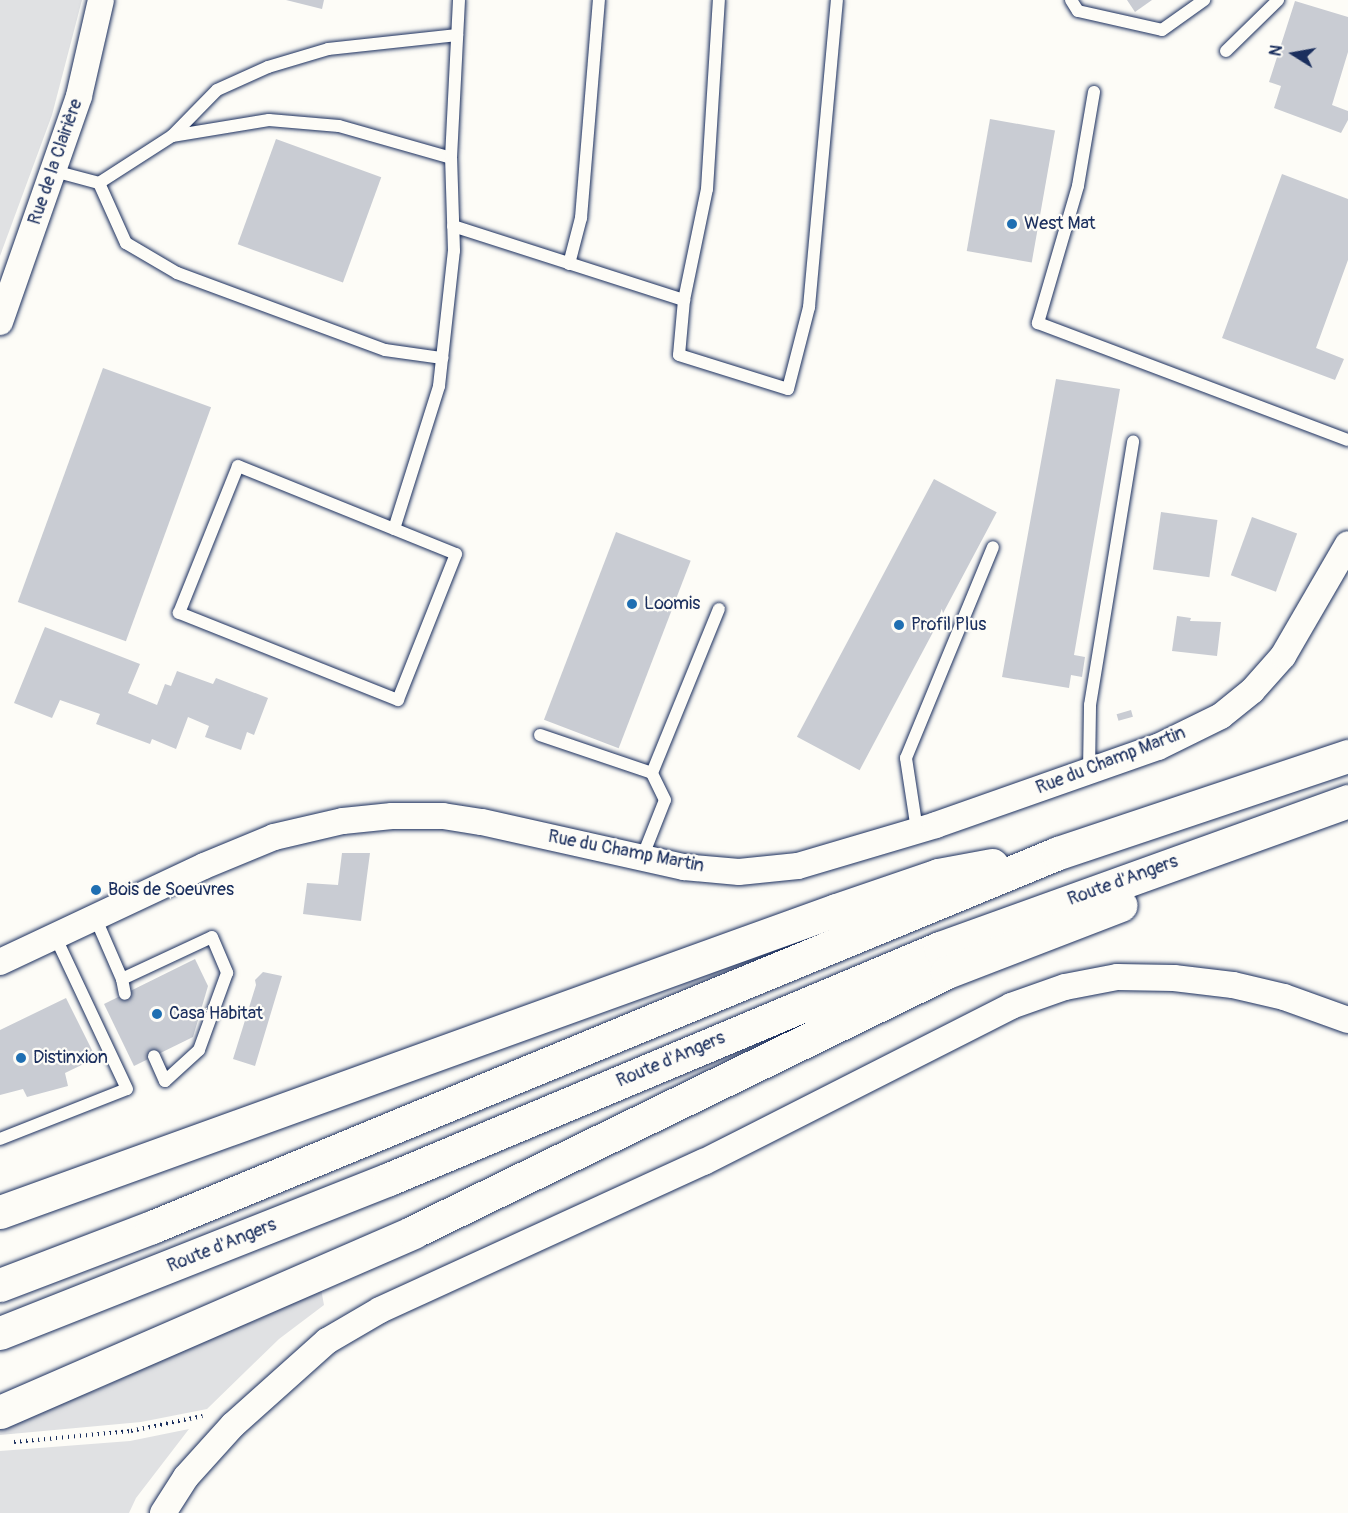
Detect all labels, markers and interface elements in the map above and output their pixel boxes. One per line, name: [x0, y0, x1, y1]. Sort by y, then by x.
north arrow: [1264, 24, 1324, 84]
text: N: [1265, 43, 1287, 58]
street label: Rue de la Clairière: [24, 96, 88, 228]
place label: West Mat: [1024, 213, 1095, 235]
marker: West Mat: [1005, 217, 1019, 231]
place label: Loomis: [644, 593, 700, 615]
marker: Loomis: [625, 597, 639, 611]
place label: Profil Plus: [911, 614, 986, 636]
marker: Profil Plus: [892, 618, 906, 632]
street label: Rue du Champ Martin: [1033, 723, 1189, 799]
street label: Rue du Champ Martin: [546, 826, 706, 878]
street label: Route d'Angers: [1065, 851, 1181, 911]
place label: Bois de Soeuvres: [108, 879, 234, 901]
marker: Bois de Soeuvres: [89, 883, 103, 897]
place label: Casa Habitat: [169, 1003, 263, 1025]
marker: Casa Habitat: [150, 1007, 164, 1021]
street label: Route d'Angers: [613, 1027, 729, 1093]
place label: Distinxion: [33, 1047, 108, 1069]
marker: Distinxion: [14, 1051, 28, 1065]
street label: Route d'Angers: [164, 1214, 280, 1278]

